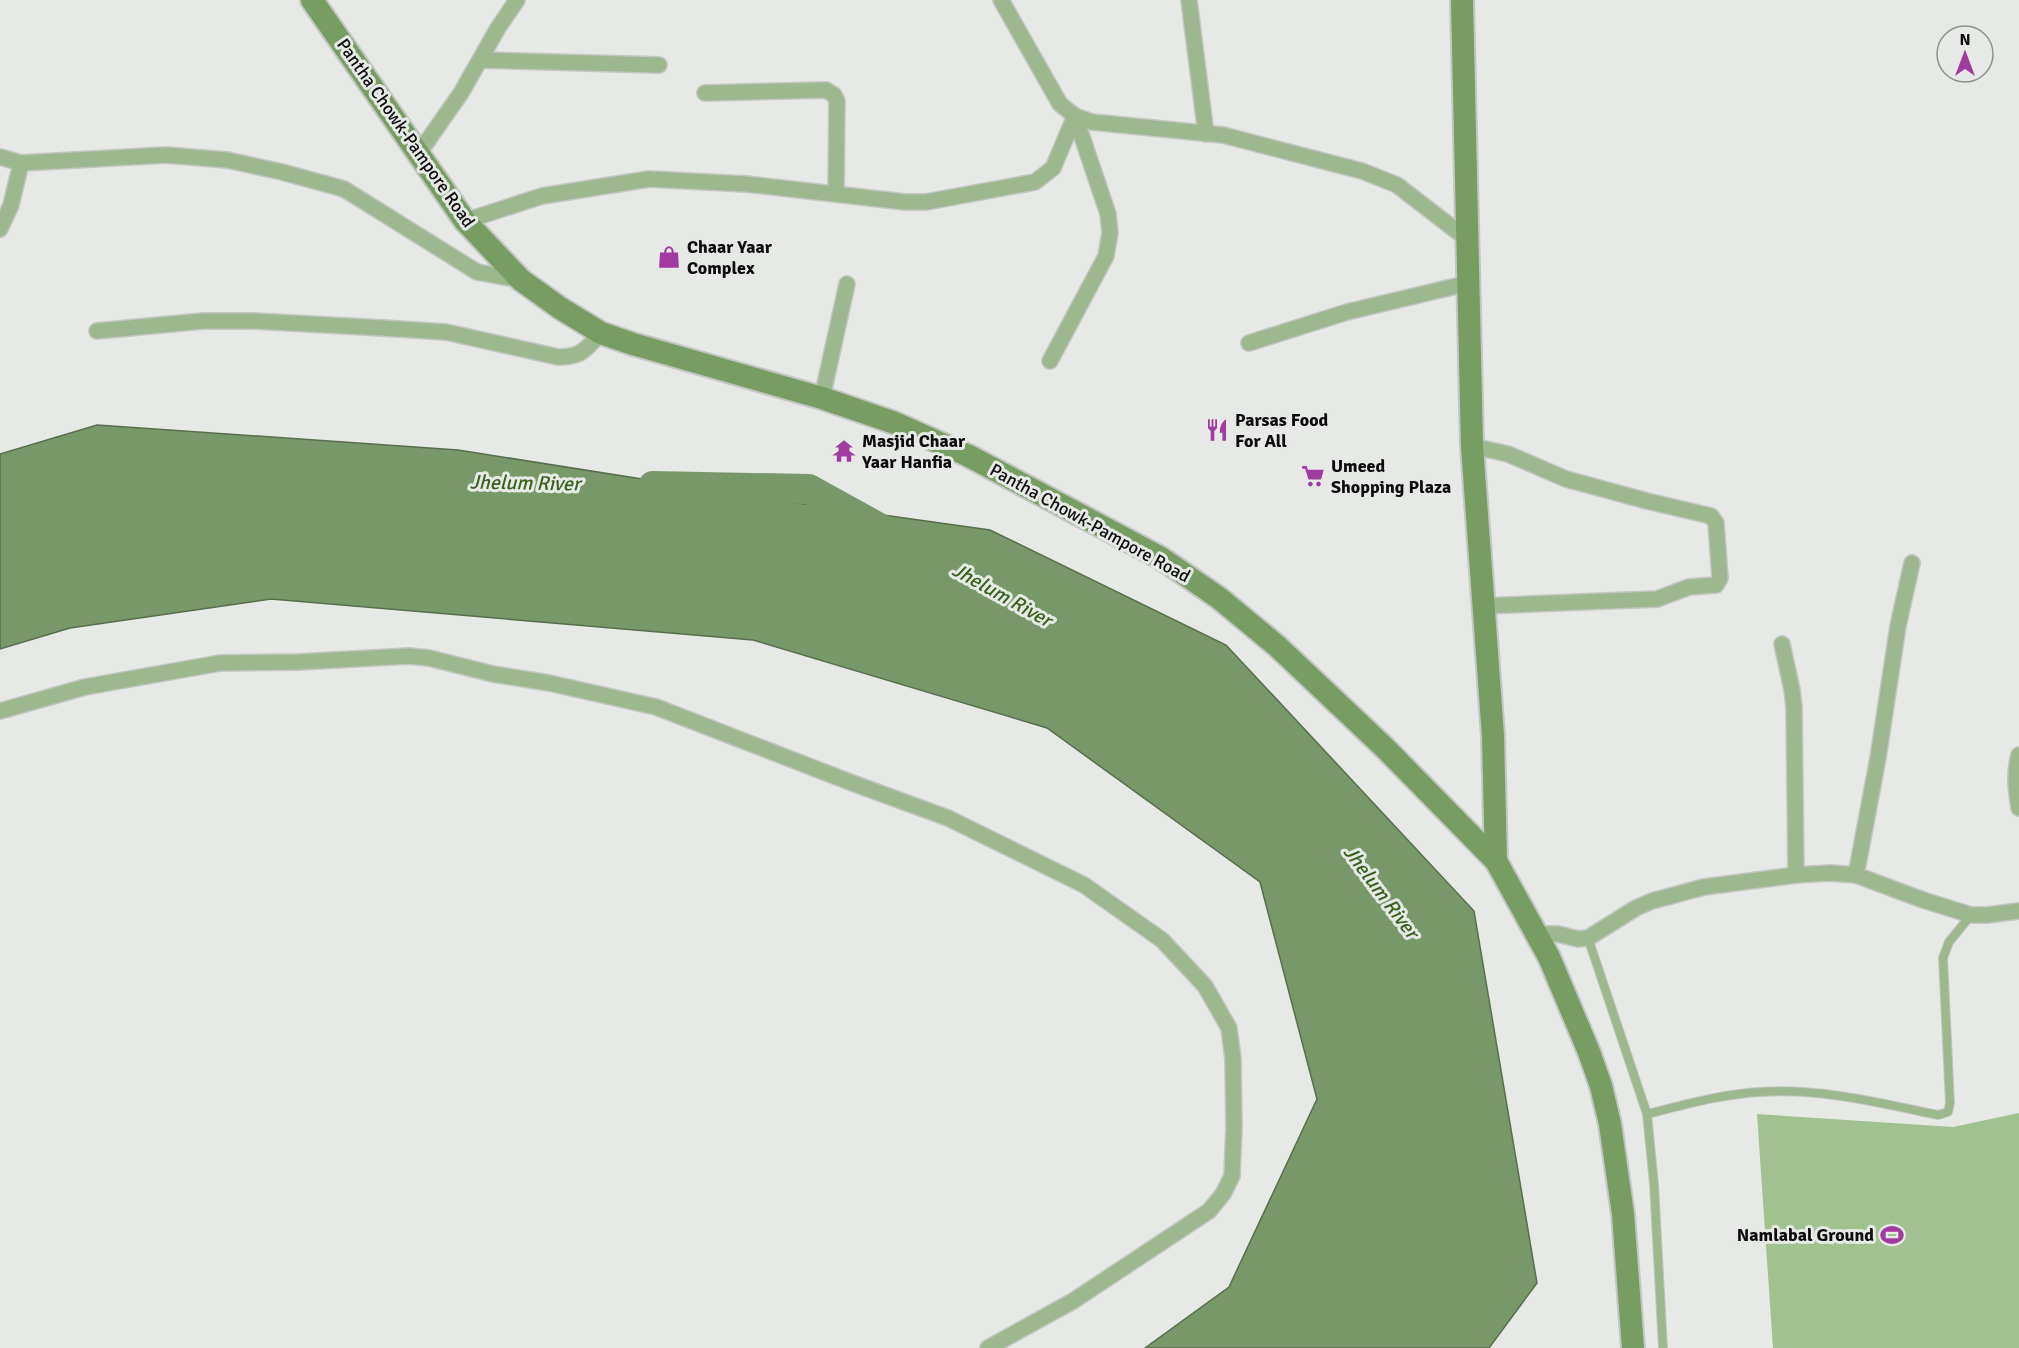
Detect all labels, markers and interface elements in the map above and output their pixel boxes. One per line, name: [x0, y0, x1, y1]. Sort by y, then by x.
north arrow: [1935, 24, 1995, 84]
text: N: [1959, 30, 1971, 50]
street label: Pantha Chowk-Pampore Road: [332, 34, 480, 232]
place label: Chaar Yaar Complex: [687, 236, 773, 279]
shop icon: Chaar Yaar Complex: [656, 244, 682, 270]
place label: Parsas Food For All: [1235, 409, 1329, 452]
restaurant icon: Parsas Food For All: [1204, 417, 1230, 443]
place label: Masjid Chaar Yaar Hanfia: [861, 430, 966, 473]
temple icon: Masjid Chaar Yaar Hanfia: [831, 438, 857, 464]
place label: Umeed Shopping Plaza: [1331, 455, 1451, 498]
street label: Pantha Chowk-Pampore Road: [986, 459, 1194, 587]
supermarket icon: Umeed Shopping Plaza: [1300, 463, 1326, 489]
water label: Jhelum River: [470, 470, 583, 497]
water label: Jhelum River: [948, 557, 1059, 634]
water label: Jhelum River: [1338, 840, 1426, 946]
sports icon: Namlabal Ground: [1879, 1222, 1905, 1248]
place label: Namlabal Ground: [1737, 1224, 1874, 1246]

